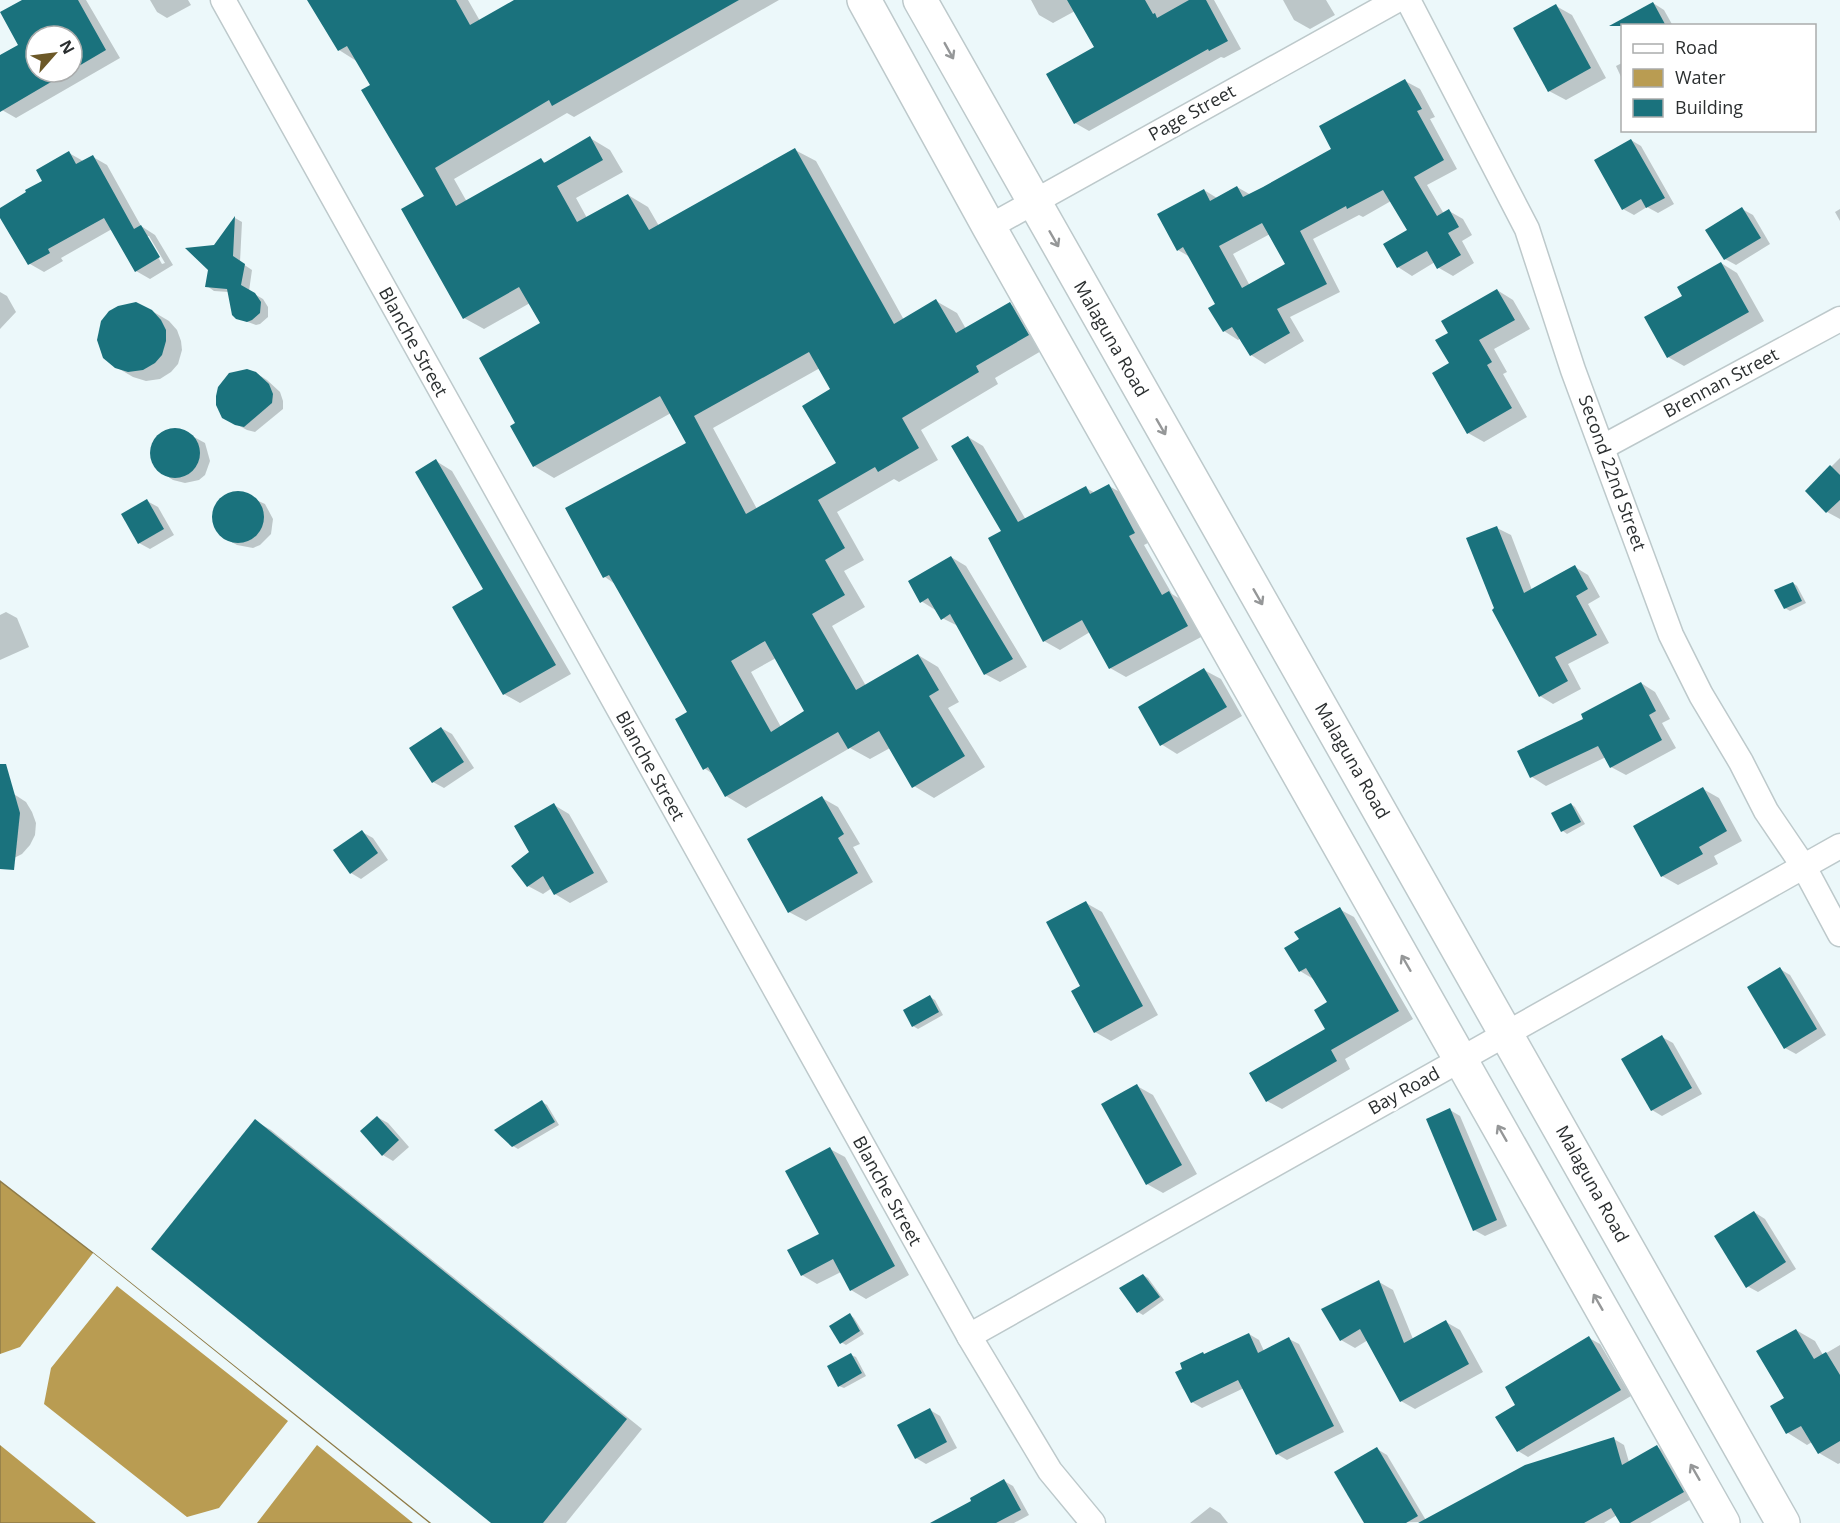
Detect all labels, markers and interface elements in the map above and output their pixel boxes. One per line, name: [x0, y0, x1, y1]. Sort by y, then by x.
north arrow: [24, 24, 84, 84]
legend: [1621, 24, 1816, 132]
text: Road: [1675, 35, 1718, 59]
text: N: [54, 36, 80, 58]
one-way arrow: [943, 42, 955, 59]
text: Water: [1675, 65, 1726, 89]
street label: Page Street: [1144, 78, 1239, 146]
text: Building: [1675, 95, 1743, 119]
one-way arrow: [1049, 231, 1061, 248]
street label: Malaguna Road: [1069, 276, 1155, 401]
street label: Blanche Street: [374, 282, 454, 401]
street label: Brennan Street: [1659, 342, 1782, 423]
street label: Second 22nd Street: [1574, 392, 1652, 554]
one-way arrow: [1155, 418, 1167, 435]
one-way arrow: [1253, 587, 1264, 605]
street label: Malaguna Road: [1310, 698, 1396, 823]
street label: Blanche Street: [611, 706, 691, 825]
one-way arrow: [1400, 955, 1412, 972]
street label: Bay Road: [1363, 1061, 1444, 1120]
street label: Malaguna Road: [1551, 1121, 1635, 1246]
one-way arrow: [1496, 1125, 1508, 1142]
street label: Blanche Street: [848, 1131, 928, 1250]
one-way arrow: [1592, 1294, 1604, 1311]
one-way arrow: [1688, 1464, 1700, 1481]

